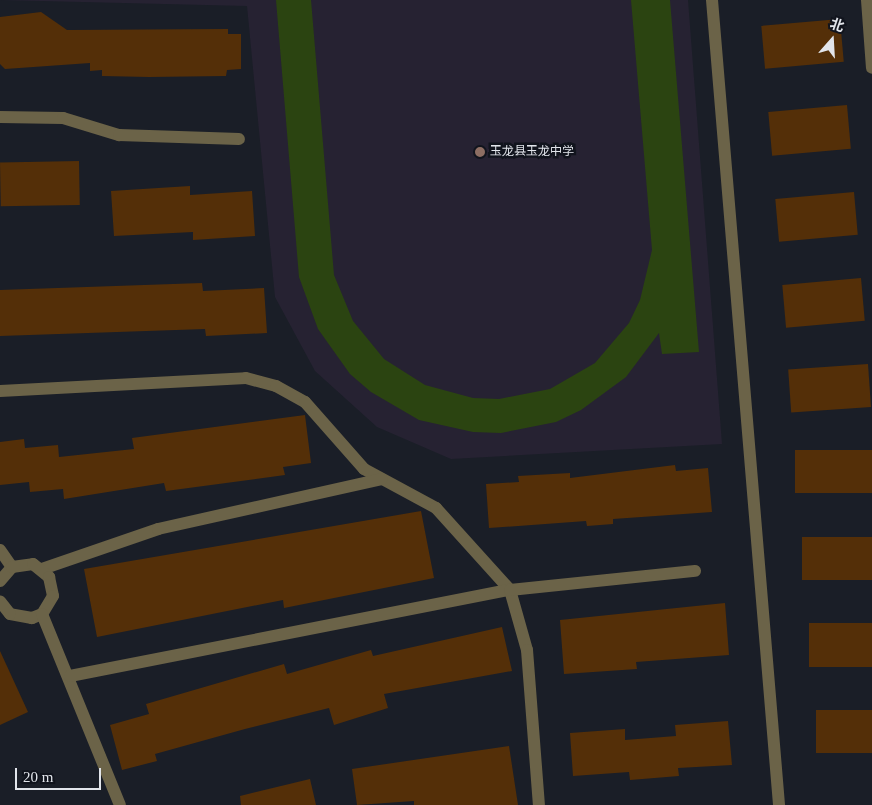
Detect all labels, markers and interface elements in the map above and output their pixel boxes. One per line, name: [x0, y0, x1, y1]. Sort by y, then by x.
north arrow: [807, 15, 857, 65]
text: 北: [828, 16, 846, 35]
place label: 玉龙县玉龙中学: [490, 145, 574, 159]
marker: 玉龙县玉龙中学: [474, 146, 486, 158]
scale bar: [18, 758, 104, 790]
text: 20 m: [23, 769, 53, 785]

